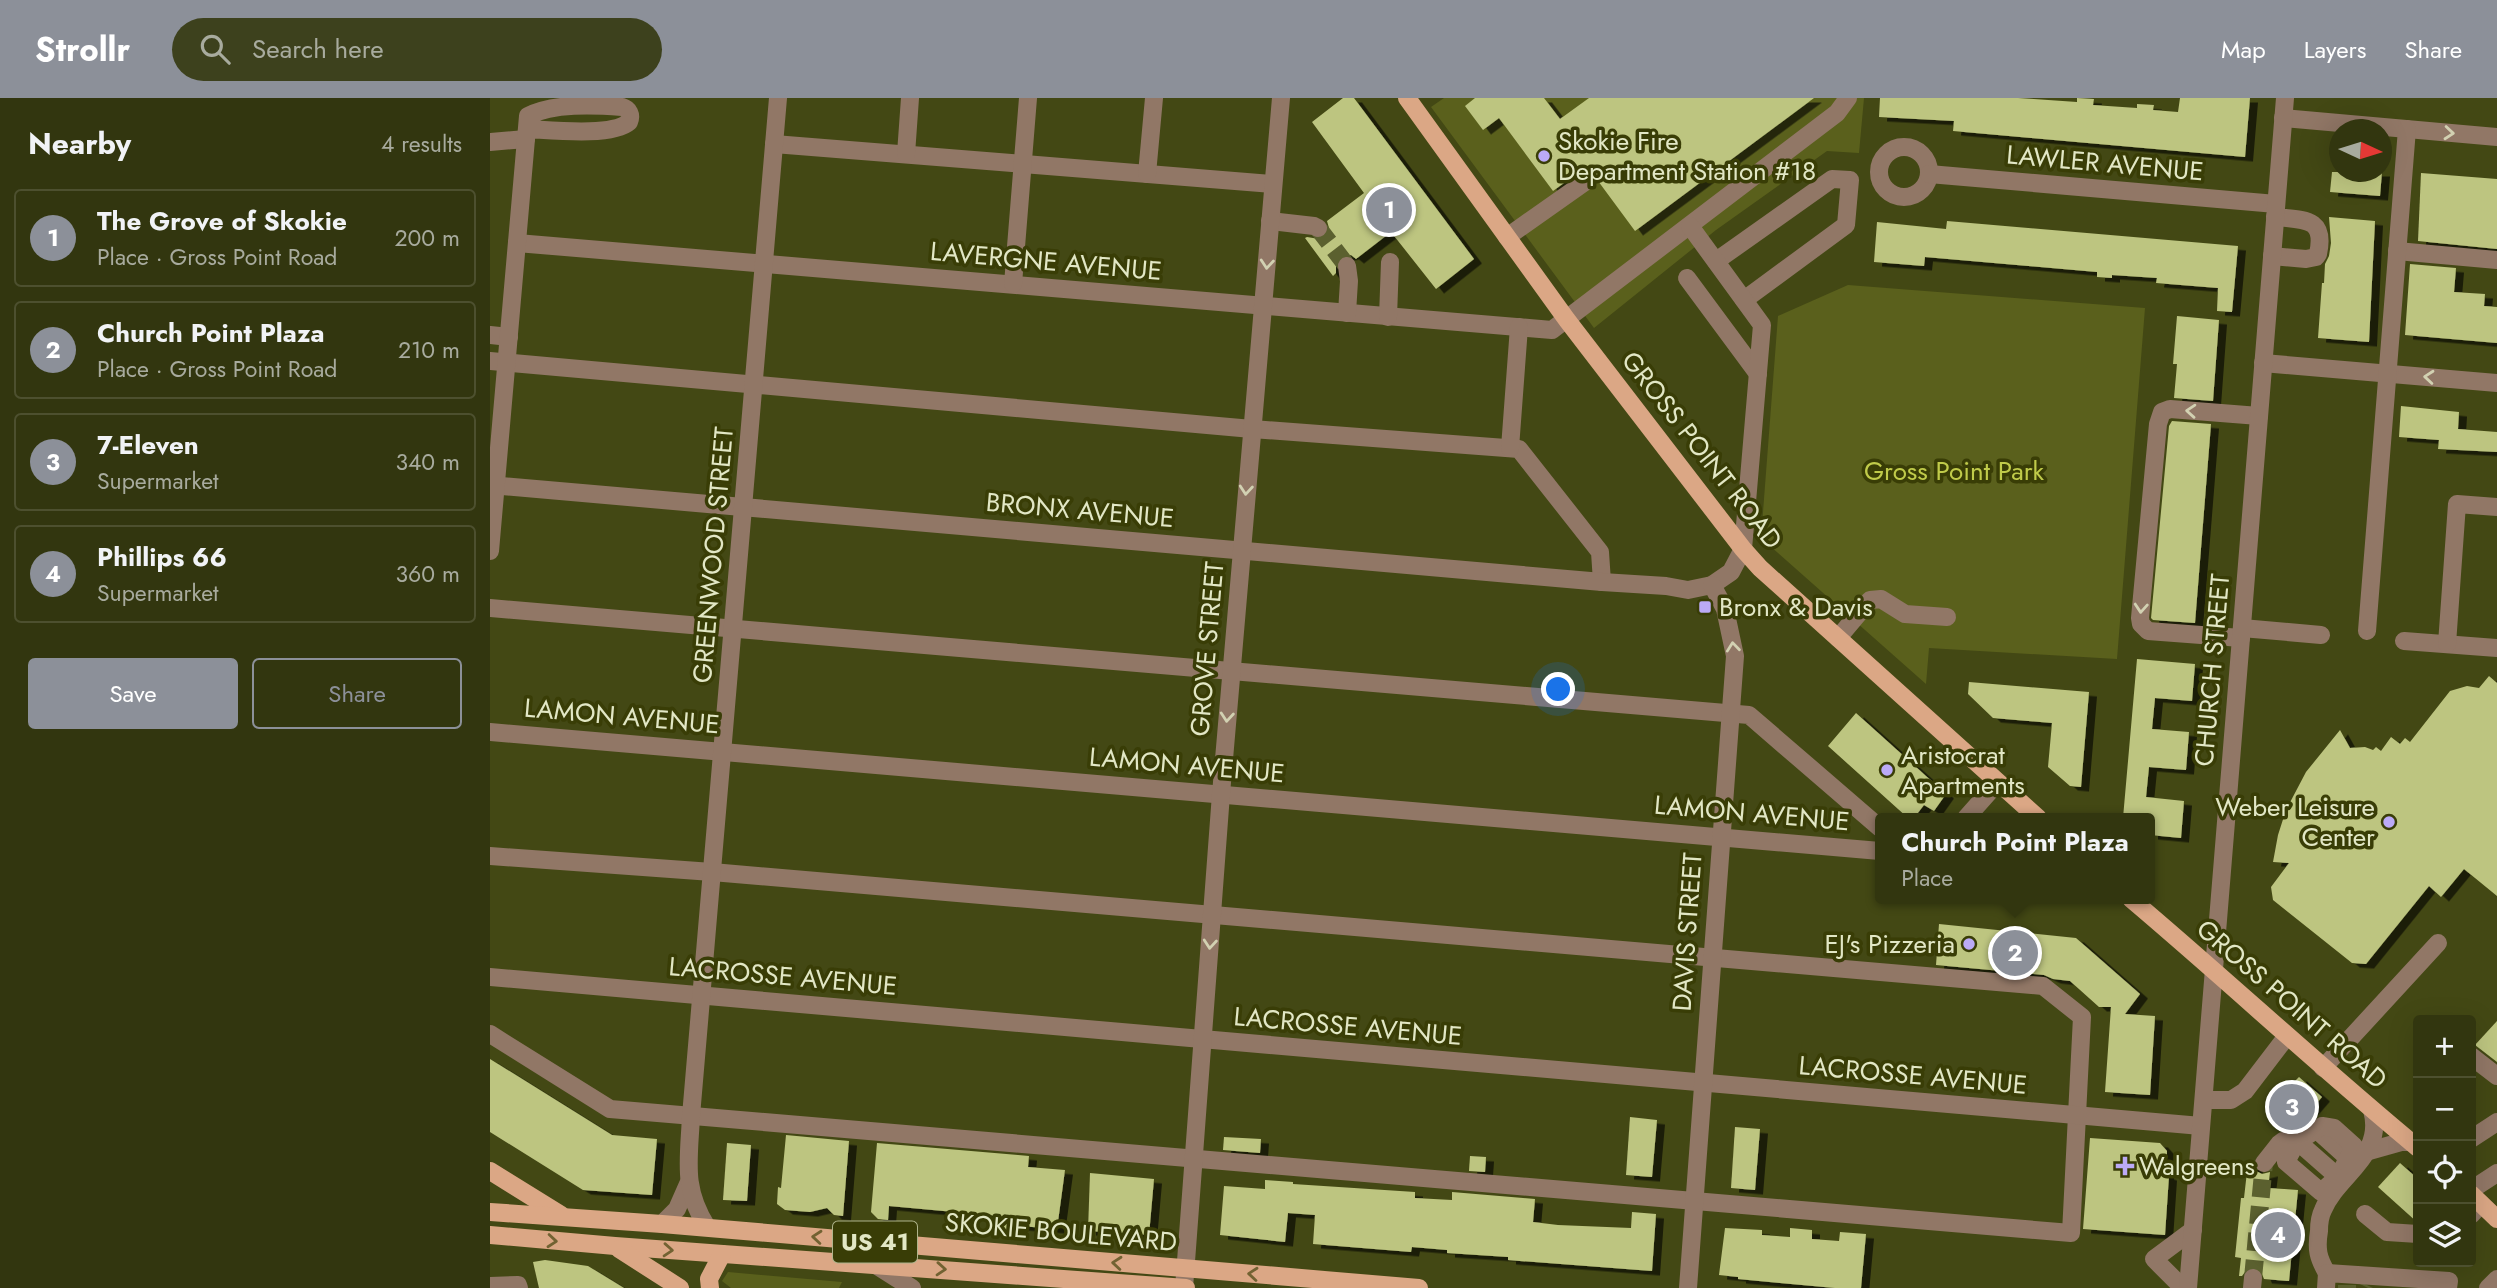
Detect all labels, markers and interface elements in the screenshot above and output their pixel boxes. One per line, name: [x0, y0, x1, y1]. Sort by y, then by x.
search box: [172, 18, 662, 81]
text: Strollr: [35, 26, 130, 73]
icon: search: [196, 30, 234, 68]
text: Search here: [252, 30, 384, 68]
text: Map: [2221, 32, 2266, 67]
text: Layers: [2304, 32, 2366, 67]
text: Share: [2404, 32, 2462, 67]
north arrow: [2329, 119, 2392, 182]
text: Nearby: [28, 122, 131, 165]
place label: Skokie Fire Department Station #18: [1558, 122, 1816, 190]
one-way arrow: [2443, 125, 2454, 140]
text: 4 results: [381, 127, 462, 161]
street label: LAWLER AVENUE: [2005, 135, 2205, 191]
marker: Skokie Fire Department Station #18: [1536, 148, 1552, 164]
pin: 1: [1366, 184, 1412, 236]
text: The Grove of Skokie: [97, 202, 347, 240]
text: 1: [47, 221, 59, 255]
text: 200 m: [394, 221, 460, 255]
street label: LAVERGNE AVENUE: [929, 232, 1163, 290]
text: Place · Gross Point Road: [97, 240, 337, 274]
one-way arrow: [1259, 258, 1274, 269]
text: Church Point Plaza: [97, 314, 324, 352]
text: 2: [45, 333, 61, 367]
text: 210 m: [398, 333, 460, 367]
street label: GROSS POINT ROAD: [1613, 343, 1791, 557]
text: Place · Gross Point Road: [97, 352, 337, 386]
one-way arrow: [2423, 370, 2435, 385]
one-way arrow: [2185, 403, 2196, 418]
street label: GREENWOOD STREET: [683, 425, 743, 685]
text: 7-Eleven: [97, 426, 199, 464]
text: 3: [46, 445, 60, 479]
text: 340 m: [395, 445, 460, 479]
park label: Gross Point Park: [1864, 452, 2045, 490]
text: Supermarket: [97, 464, 219, 498]
street label: BRONX AVENUE: [984, 483, 1176, 537]
one-way arrow: [1239, 484, 1254, 496]
text: Phillips 66: [97, 538, 227, 576]
text: 4: [45, 557, 61, 591]
text: 360 m: [396, 557, 460, 591]
street label: GROVE STREET: [1180, 560, 1234, 738]
street label: CHURCH STREET: [2185, 572, 2239, 768]
text: Supermarket: [97, 576, 219, 610]
place label: Bronx & Davis: [1719, 588, 1873, 626]
marker: Bronx & Davis: [1697, 599, 1713, 615]
one-way arrow: [2134, 603, 2149, 614]
one-way arrow: [1726, 641, 1741, 652]
button: Save: [28, 658, 238, 729]
button: Share: [252, 658, 462, 729]
your location: [1541, 672, 1575, 706]
street label: LAMON AVENUE: [523, 689, 721, 743]
one-way arrow: [1220, 712, 1235, 723]
place label: Aristocrat Apartments: [1901, 736, 2025, 804]
street label: LAMON AVENUE: [1088, 738, 1286, 792]
marker: Aristocrat Apartments: [1879, 762, 1895, 778]
street label: LAMON AVENUE: [1653, 786, 1851, 840]
place label: Weber Leisure Center: [2215, 788, 2375, 856]
popup: [1875, 813, 2155, 904]
marker: Weber Leisure Center: [2381, 814, 2397, 830]
text: Church Point Plaza: [1901, 823, 2129, 861]
street label: DAVIS STREET: [1663, 852, 1711, 1012]
text: Place: [1901, 861, 1953, 895]
street label: GROSS POINT ROAD: [2188, 910, 2396, 1098]
place label: EJ's Pizzeria: [1824, 925, 1955, 963]
pin: 2: [1992, 927, 2038, 979]
marker: EJ's Pizzeria: [1961, 936, 1977, 952]
one-way arrow: [1203, 939, 1218, 950]
street label: LACROSSE AVENUE: [667, 947, 899, 1005]
street label: LACROSSE AVENUE: [1232, 997, 1464, 1055]
map controls: [2413, 1015, 2476, 1267]
button: +: [2413, 1015, 2476, 1078]
street label: LACROSSE AVENUE: [1797, 1046, 2029, 1104]
button: −: [2413, 1078, 2476, 1141]
pin: 3: [2269, 1081, 2315, 1133]
button: locate: [2413, 1141, 2476, 1204]
place label: Walgreens: [2139, 1147, 2255, 1185]
marker: Walgreens: [2117, 1158, 2133, 1174]
street label: SKOKIE BOULEVARD: [943, 1203, 1179, 1261]
button: layers: [2413, 1204, 2476, 1267]
pin: 4: [2255, 1209, 2301, 1261]
road number: US 41: [833, 1222, 917, 1262]
one-way arrow: [811, 1230, 822, 1245]
one-way arrow: [547, 1233, 558, 1248]
one-way arrow: [663, 1242, 674, 1257]
one-way arrow: [1111, 1256, 1122, 1271]
one-way arrow: [936, 1261, 947, 1276]
one-way arrow: [1247, 1267, 1258, 1282]

